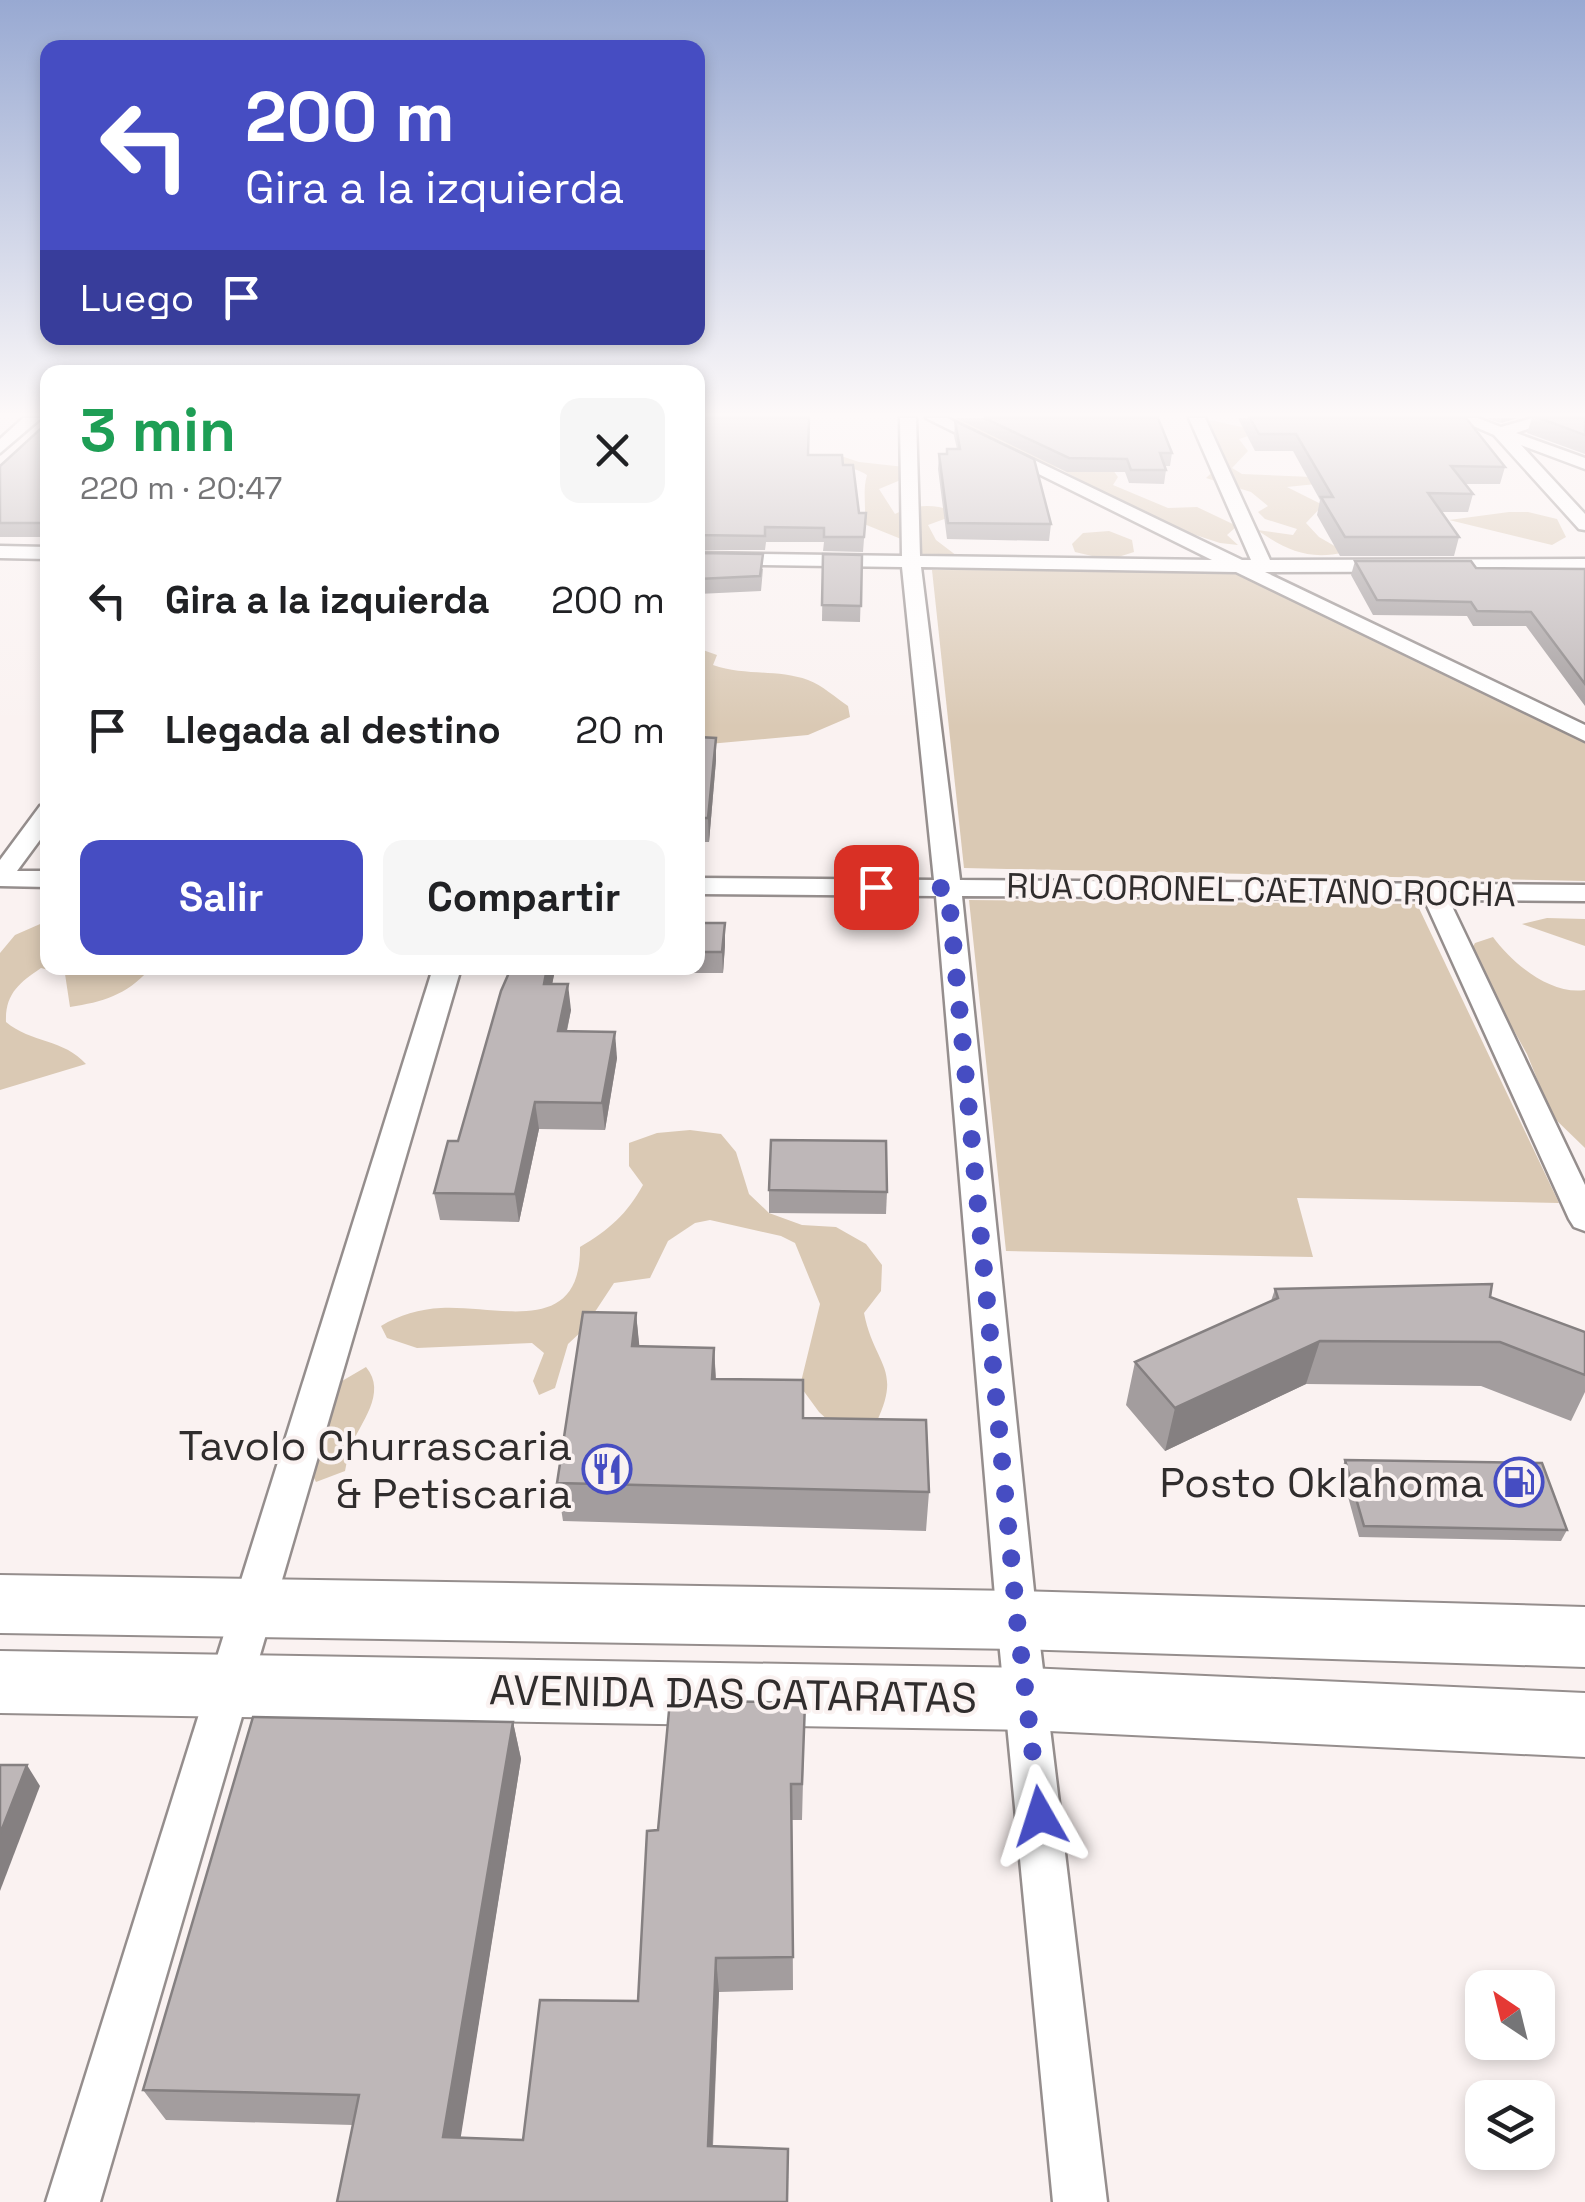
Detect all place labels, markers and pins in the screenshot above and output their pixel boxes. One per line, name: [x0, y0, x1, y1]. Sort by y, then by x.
pin: [834, 845, 919, 930]
place label: Tavolo Churrascaria & Petiscaria: [178, 1419, 572, 1520]
restaurant icon: Tavolo Churrascaria & Petiscaria: [581, 1443, 633, 1495]
place label: Posto Oklahoma: [1159, 1456, 1484, 1509]
fuel station icon: Posto Oklahoma: [1493, 1456, 1545, 1508]

